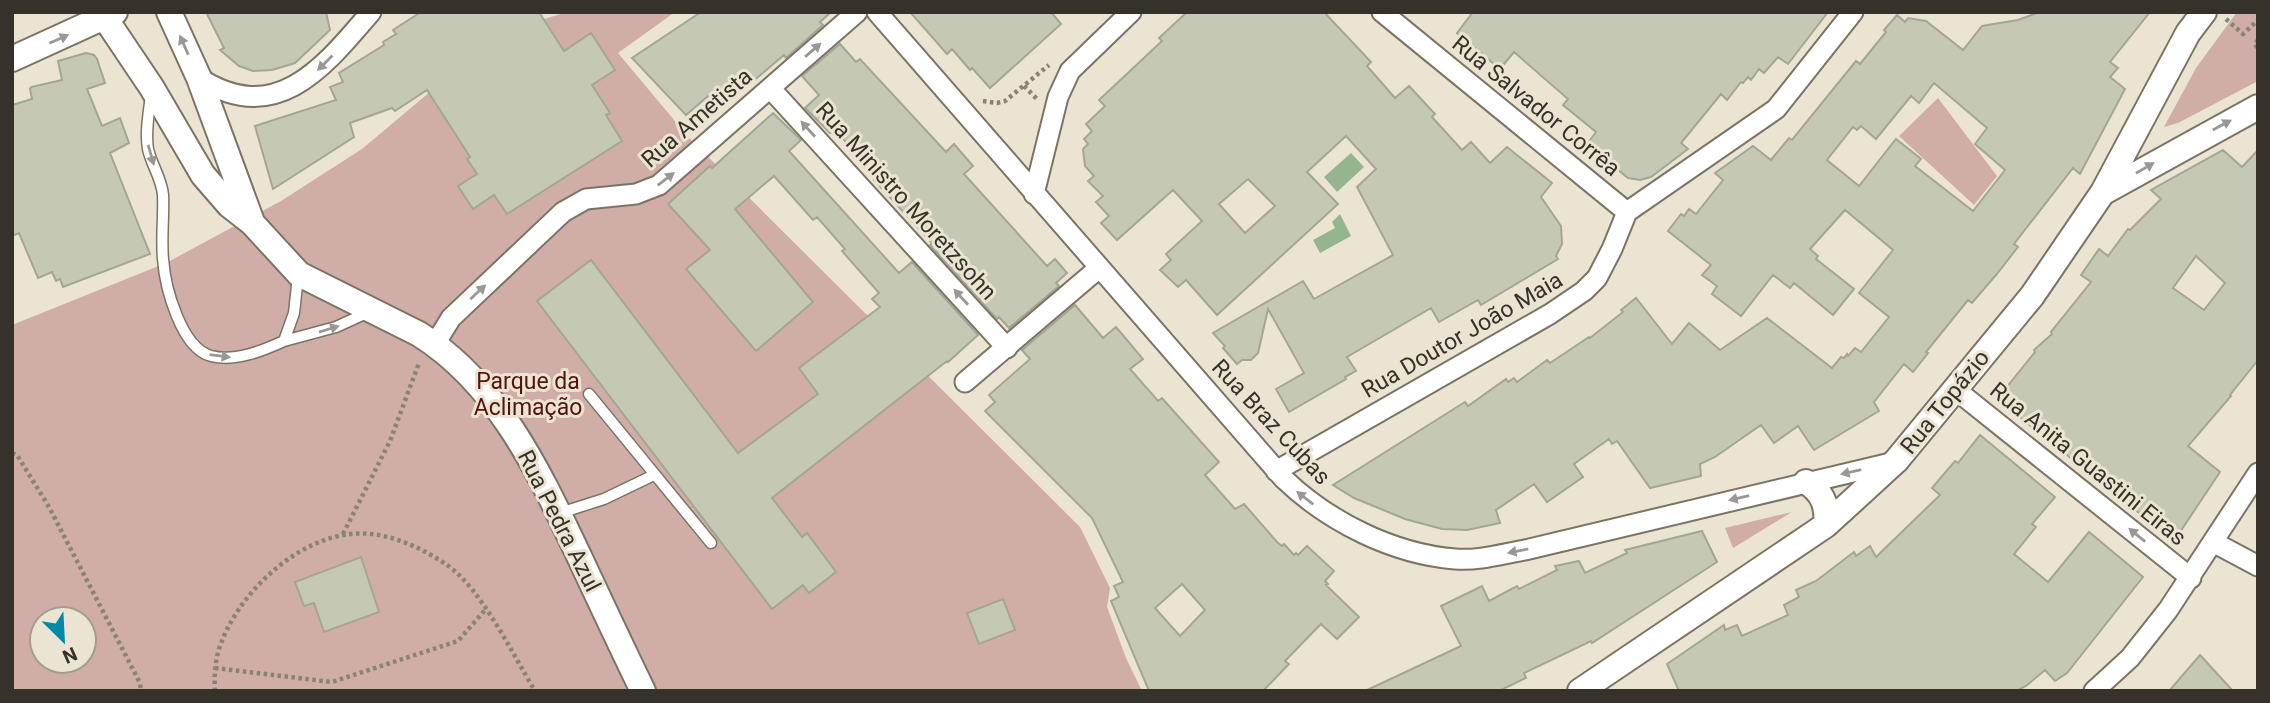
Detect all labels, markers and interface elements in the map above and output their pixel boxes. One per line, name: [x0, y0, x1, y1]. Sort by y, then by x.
street label: Rua Salvador Corrêa: [1447, 30, 1625, 182]
one-way arrow: [48, 33, 69, 44]
one-way arrow: [178, 35, 190, 55]
one-way arrow: [804, 42, 822, 58]
one-way arrow: [316, 54, 333, 71]
street label: Rua Ametista: [636, 63, 758, 173]
street label: Rua Ministro Moretzsohn: [810, 96, 1002, 306]
one-way arrow: [2212, 120, 2232, 131]
one-way arrow: [800, 121, 816, 138]
one-way arrow: [146, 144, 157, 166]
one-way arrow: [2135, 163, 2155, 175]
one-way arrow: [657, 172, 675, 186]
street label: Rua Doutor João Maia: [1357, 266, 1567, 404]
one-way arrow: [469, 284, 487, 300]
one-way arrow: [953, 288, 969, 306]
one-way arrow: [318, 323, 339, 333]
street label: Rua Topázio: [1895, 345, 1995, 459]
one-way arrow: [209, 351, 231, 362]
street label: Rua Braz Cubas: [1206, 354, 1336, 490]
park label: Parque da Aclimação: [474, 368, 582, 421]
street label: Rua Anita Guastini Eiras: [1985, 377, 2191, 551]
street label: Rua Pedra Azul: [512, 446, 606, 596]
one-way arrow: [1840, 467, 1862, 478]
one-way arrow: [1297, 490, 1315, 505]
one-way arrow: [1728, 493, 1750, 504]
one-way arrow: [2129, 528, 2146, 543]
one-way arrow: [1507, 546, 1529, 557]
north arrow: [28, 605, 98, 675]
text: N: [59, 642, 81, 668]

